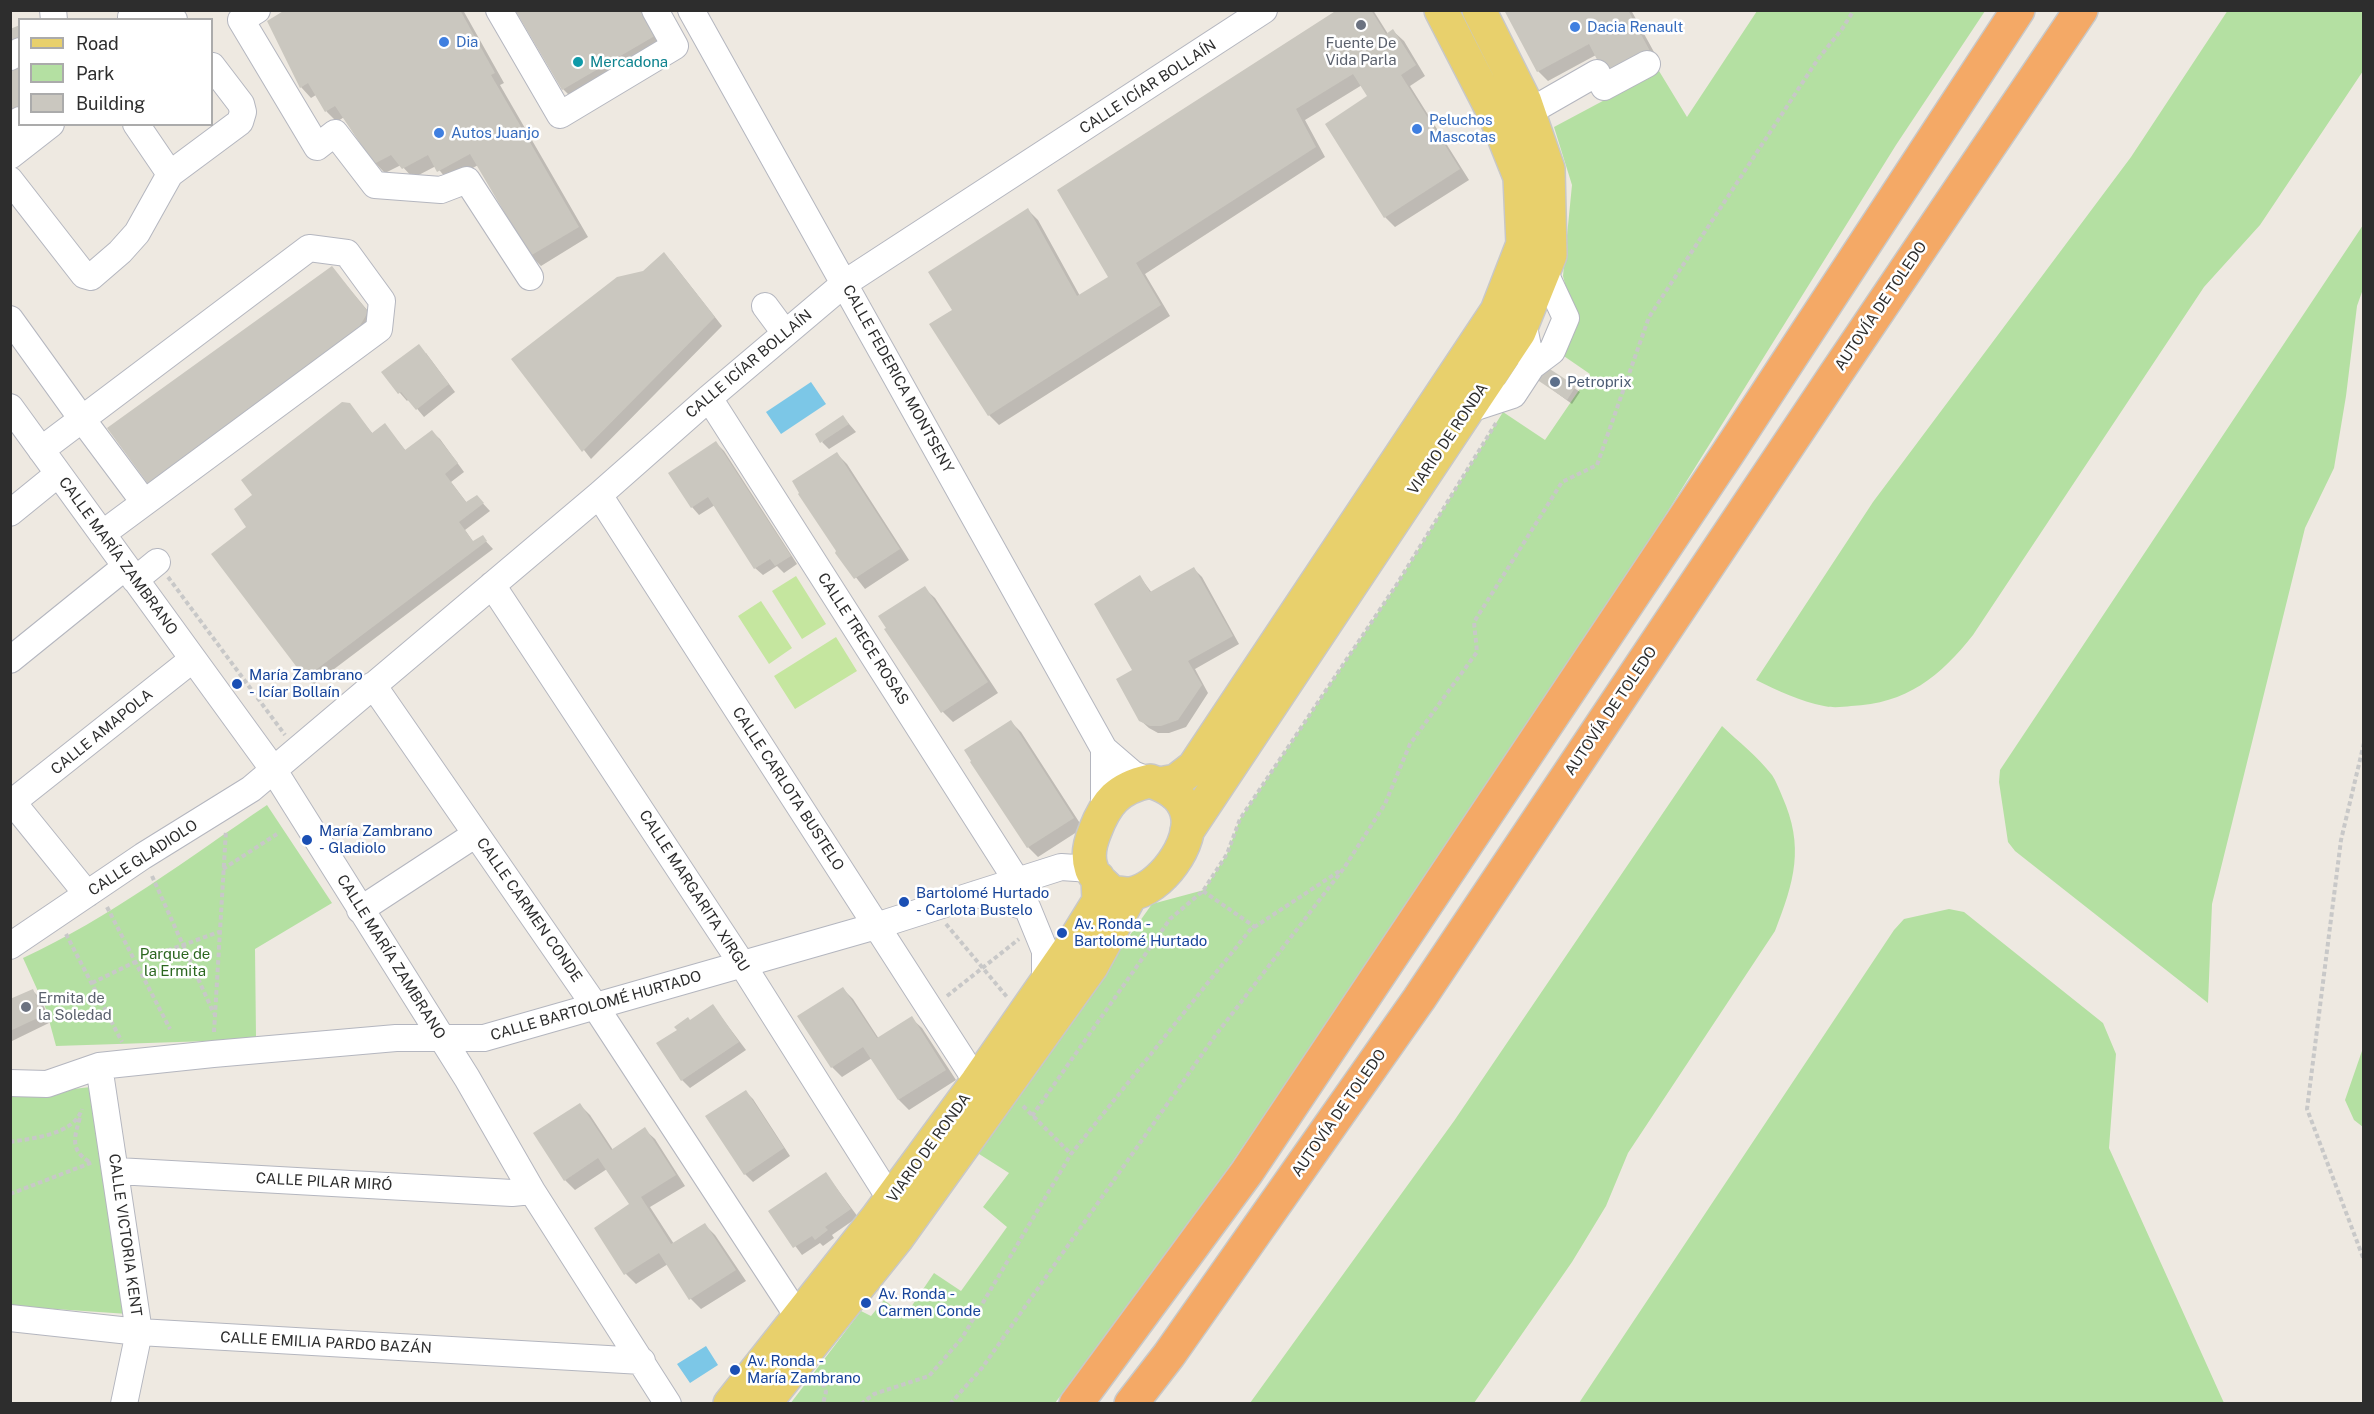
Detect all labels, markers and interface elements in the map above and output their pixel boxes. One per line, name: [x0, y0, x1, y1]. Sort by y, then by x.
legend: [18, 18, 213, 126]
marker: Fuente De Vida Parla: [1354, 18, 1368, 32]
place label: Dacia Renault: [1587, 18, 1683, 36]
marker: Dacia Renault: [1568, 20, 1582, 34]
text: Road: [76, 33, 119, 54]
place label: Dia: [456, 33, 478, 51]
place label: Fuente De Vida Parla: [1325, 34, 1397, 69]
marker: Dia: [437, 35, 451, 49]
street label: CALLE ICÍAR BOLLAÍN: [1076, 36, 1220, 138]
place label: Mercadona: [590, 53, 668, 71]
marker: Mercadona: [571, 55, 585, 69]
text: Park: [76, 63, 114, 84]
text: Building: [76, 93, 145, 114]
place label: Peluchos Mascotas: [1429, 111, 1496, 146]
marker: Peluchos Mascotas: [1410, 122, 1424, 136]
place label: Autos Juanjo: [451, 124, 539, 142]
marker: Autos Juanjo: [432, 126, 446, 140]
street label: AUTOVÍA DE TOLEDO: [1831, 238, 1931, 374]
street label: CALLE FEDERICA MONTSENY: [839, 282, 957, 476]
street label: CALLE ICÍAR BOLLAÍN: [682, 306, 816, 422]
place label: Petroprix: [1567, 373, 1632, 391]
marker: Petroprix: [1548, 375, 1562, 389]
street label: VIARIO DE RONDA: [1404, 380, 1492, 498]
street label: CALLE MARÍA ZAMBRANO: [55, 474, 181, 638]
street label: CALLE TRECE ROSAS: [814, 570, 912, 708]
street label: AUTOVÍA DE TOLEDO: [1561, 643, 1661, 779]
place label: María Zambrano - Icíar Bollaín: [249, 666, 363, 701]
marker: María Zambrano - Icíar Bollaín: [230, 677, 244, 691]
street label: CALLE AMAPOLA: [47, 685, 157, 779]
street label: CALLE CARLOTA BUSTELO: [728, 704, 848, 874]
street label: CALLE MARGARITA XIRGU: [635, 807, 753, 975]
street label: CALLE GLADIOLO: [85, 816, 201, 900]
place label: María Zambrano - Gladiolo: [319, 822, 433, 857]
marker: María Zambrano - Gladiolo: [300, 833, 314, 847]
street label: CALLE CARMEN CONDE: [472, 834, 586, 986]
street label: CALLE MARÍA ZAMBRANO: [333, 871, 449, 1043]
place label: Bartolomé Hurtado - Carlota Bustelo: [916, 884, 1049, 919]
marker: Bartolomé Hurtado - Carlota Bustelo: [897, 895, 911, 909]
place label: Av. Ronda - Bartolomé Hurtado: [1074, 915, 1207, 950]
marker: Av. Ronda - Bartolomé Hurtado: [1055, 926, 1069, 940]
park label: Parque de la Ermita: [140, 945, 210, 980]
street label: CALLE BARTOLOMÉ HURTADO: [488, 967, 704, 1045]
place label: Ermita de la Soledad: [38, 989, 112, 1024]
marker: Ermita de la Soledad: [19, 1000, 33, 1014]
street label: AUTOVÍA DE TOLEDO: [1288, 1046, 1390, 1180]
street label: VIARIO DE RONDA: [883, 1090, 975, 1206]
street label: CALLE VICTORIA KENT: [105, 1153, 145, 1317]
street label: CALLE PILAR MIRÓ: [255, 1169, 393, 1195]
place label: Av. Ronda - Carmen Conde: [878, 1285, 981, 1320]
marker: Av. Ronda - Carmen Conde: [859, 1296, 873, 1310]
street label: CALLE EMILIA PARDO BAZÁN: [220, 1328, 432, 1358]
place label: Av. Ronda - María Zambrano: [747, 1352, 861, 1387]
marker: Av. Ronda - María Zambrano: [728, 1363, 742, 1377]

